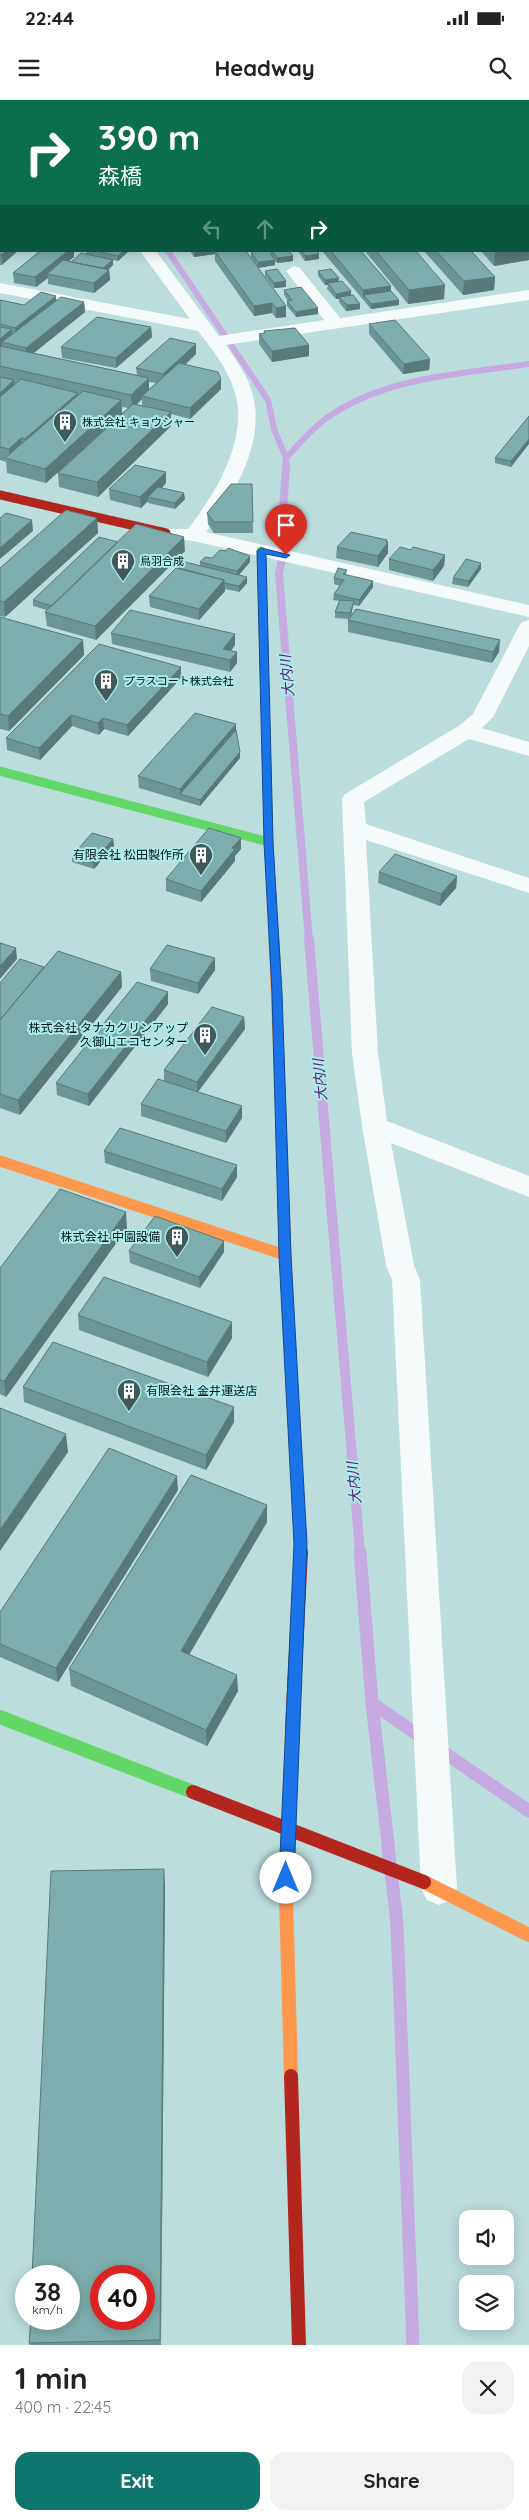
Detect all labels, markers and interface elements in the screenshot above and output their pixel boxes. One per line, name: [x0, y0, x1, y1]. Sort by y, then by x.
text: 22:44: [25, 6, 74, 30]
icon: menu: [15, 54, 43, 82]
text: Headway: [214, 54, 315, 82]
icon: search: [486, 54, 514, 82]
text: 390 m: [98, 115, 200, 159]
icon: right: [15, 120, 80, 185]
text: 森橋: [98, 162, 142, 190]
icon: left: [198, 215, 226, 243]
icon: ahead: [251, 215, 279, 243]
icon: right: [304, 215, 332, 243]
building icon: 株式会社 キョウシャー: [52, 409, 78, 443]
place label: 株式会社 キョウシャー: [82, 415, 195, 429]
pin: [265, 504, 307, 555]
icon: arrive: [272, 511, 300, 539]
building icon: 鳥羽合成: [110, 548, 136, 582]
place label: 鳥羽合成: [140, 554, 184, 568]
water label: 大内川: [276, 652, 298, 698]
building icon: プラスコート株式会社: [93, 668, 119, 702]
place label: プラスコート株式会社: [124, 674, 234, 688]
building icon: 有限会社 松田製作所: [188, 842, 214, 876]
place label: 有限会社 松田製作所: [73, 847, 184, 862]
place label: 株式会社 タナカクリンアップ 久御山エコセンター: [29, 1020, 188, 1049]
building icon: 株式会社 タナカクリンアップ 久御山エコセンター: [192, 1022, 218, 1056]
water label: 大内川: [309, 1056, 331, 1102]
building icon: 株式会社 中園設備: [164, 1224, 190, 1258]
place label: 株式会社 中園設備: [61, 1229, 160, 1244]
building icon: 有限会社 金井運送店: [116, 1378, 142, 1412]
place label: 有限会社 金井運送店: [146, 1383, 257, 1398]
water label: 大内川: [343, 1459, 365, 1505]
position arrow: [259, 1851, 311, 1903]
map controls: [459, 2210, 514, 2330]
button: sound: [459, 2210, 514, 2265]
speed limit sign: 40: [90, 2265, 155, 2330]
button: layers: [459, 2275, 514, 2330]
text: 38: [34, 2276, 61, 2307]
text: km/h: [32, 2302, 63, 2317]
text: 1 min: [15, 2359, 88, 2397]
button: close: [462, 2362, 514, 2414]
text: 400 m · 22:45: [15, 2397, 111, 2417]
button: Exit: [15, 2452, 260, 2510]
button: Share: [270, 2452, 514, 2510]

